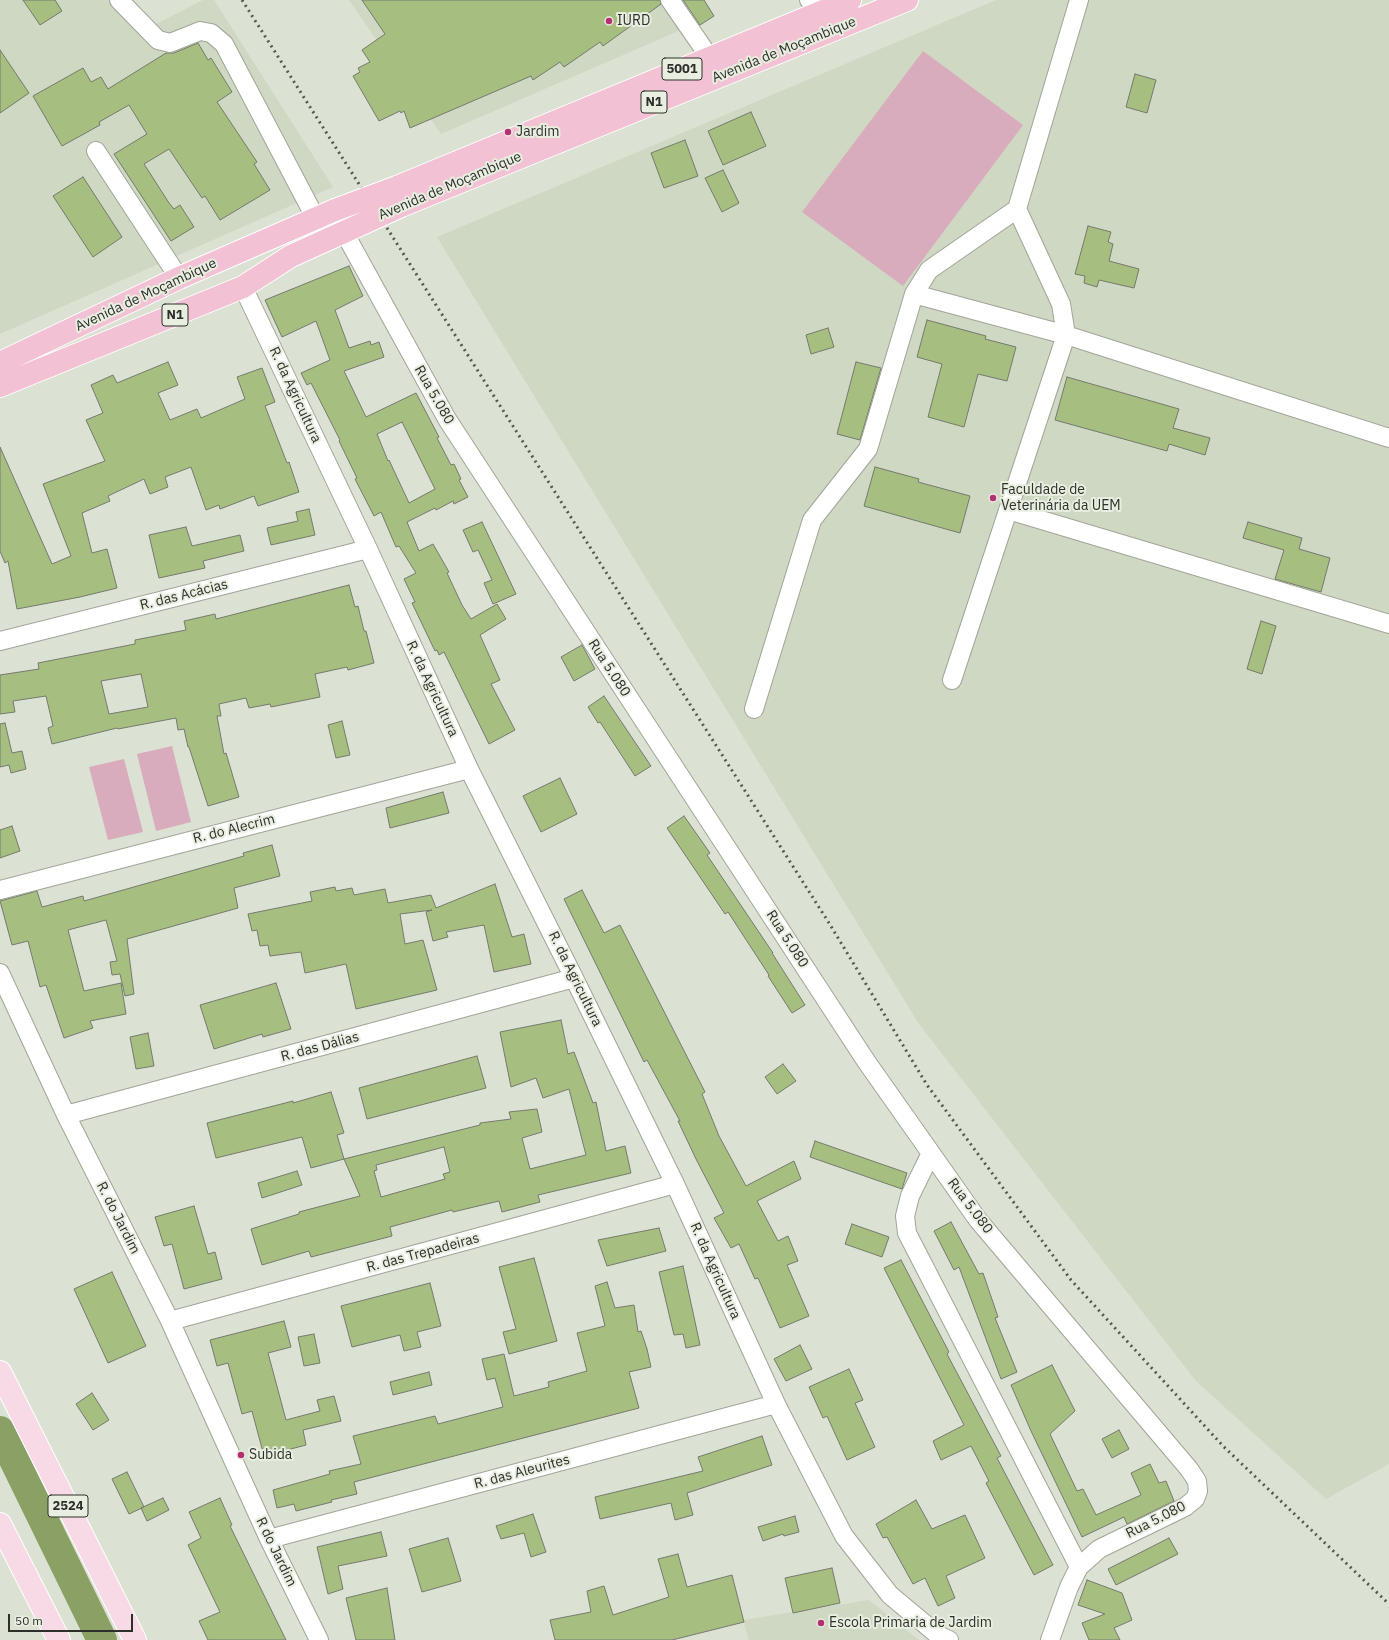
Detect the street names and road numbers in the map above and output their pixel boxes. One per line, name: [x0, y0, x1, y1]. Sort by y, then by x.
street label: Avenida de Moçambique: [709, 13, 859, 87]
road number: 5001: [662, 58, 702, 80]
road number: N1: [641, 91, 667, 113]
street label: Avenida de Moçambique: [376, 148, 524, 224]
street label: Avenida de Moçambique: [73, 255, 219, 335]
road number: N1: [162, 304, 188, 326]
street label: R. da Agricultura: [265, 344, 325, 446]
street label: Rua 5.080: [410, 363, 458, 427]
street label: R. das Acácias: [138, 576, 230, 614]
street label: Rua 5.080: [584, 636, 634, 700]
street label: R. da Agricultura: [402, 638, 462, 740]
street label: R. do Alecrim: [191, 811, 277, 847]
street label: Rua 5.080: [762, 907, 812, 971]
street label: R. da Agricultura: [545, 929, 605, 1029]
street label: R. das Dálias: [279, 1028, 361, 1066]
street label: Rua 5.080: [944, 1175, 996, 1237]
street label: R. do Jardim: [93, 1179, 143, 1257]
street label: R. da Agricultura: [686, 1220, 744, 1322]
street label: R. das Trepadeiras: [365, 1230, 481, 1276]
street label: R. das Aleurites: [472, 1451, 572, 1493]
road number: 2524: [48, 1495, 88, 1517]
street label: Rua 5.080: [1123, 1498, 1189, 1542]
street label: R do Jardim: [252, 1515, 300, 1589]

